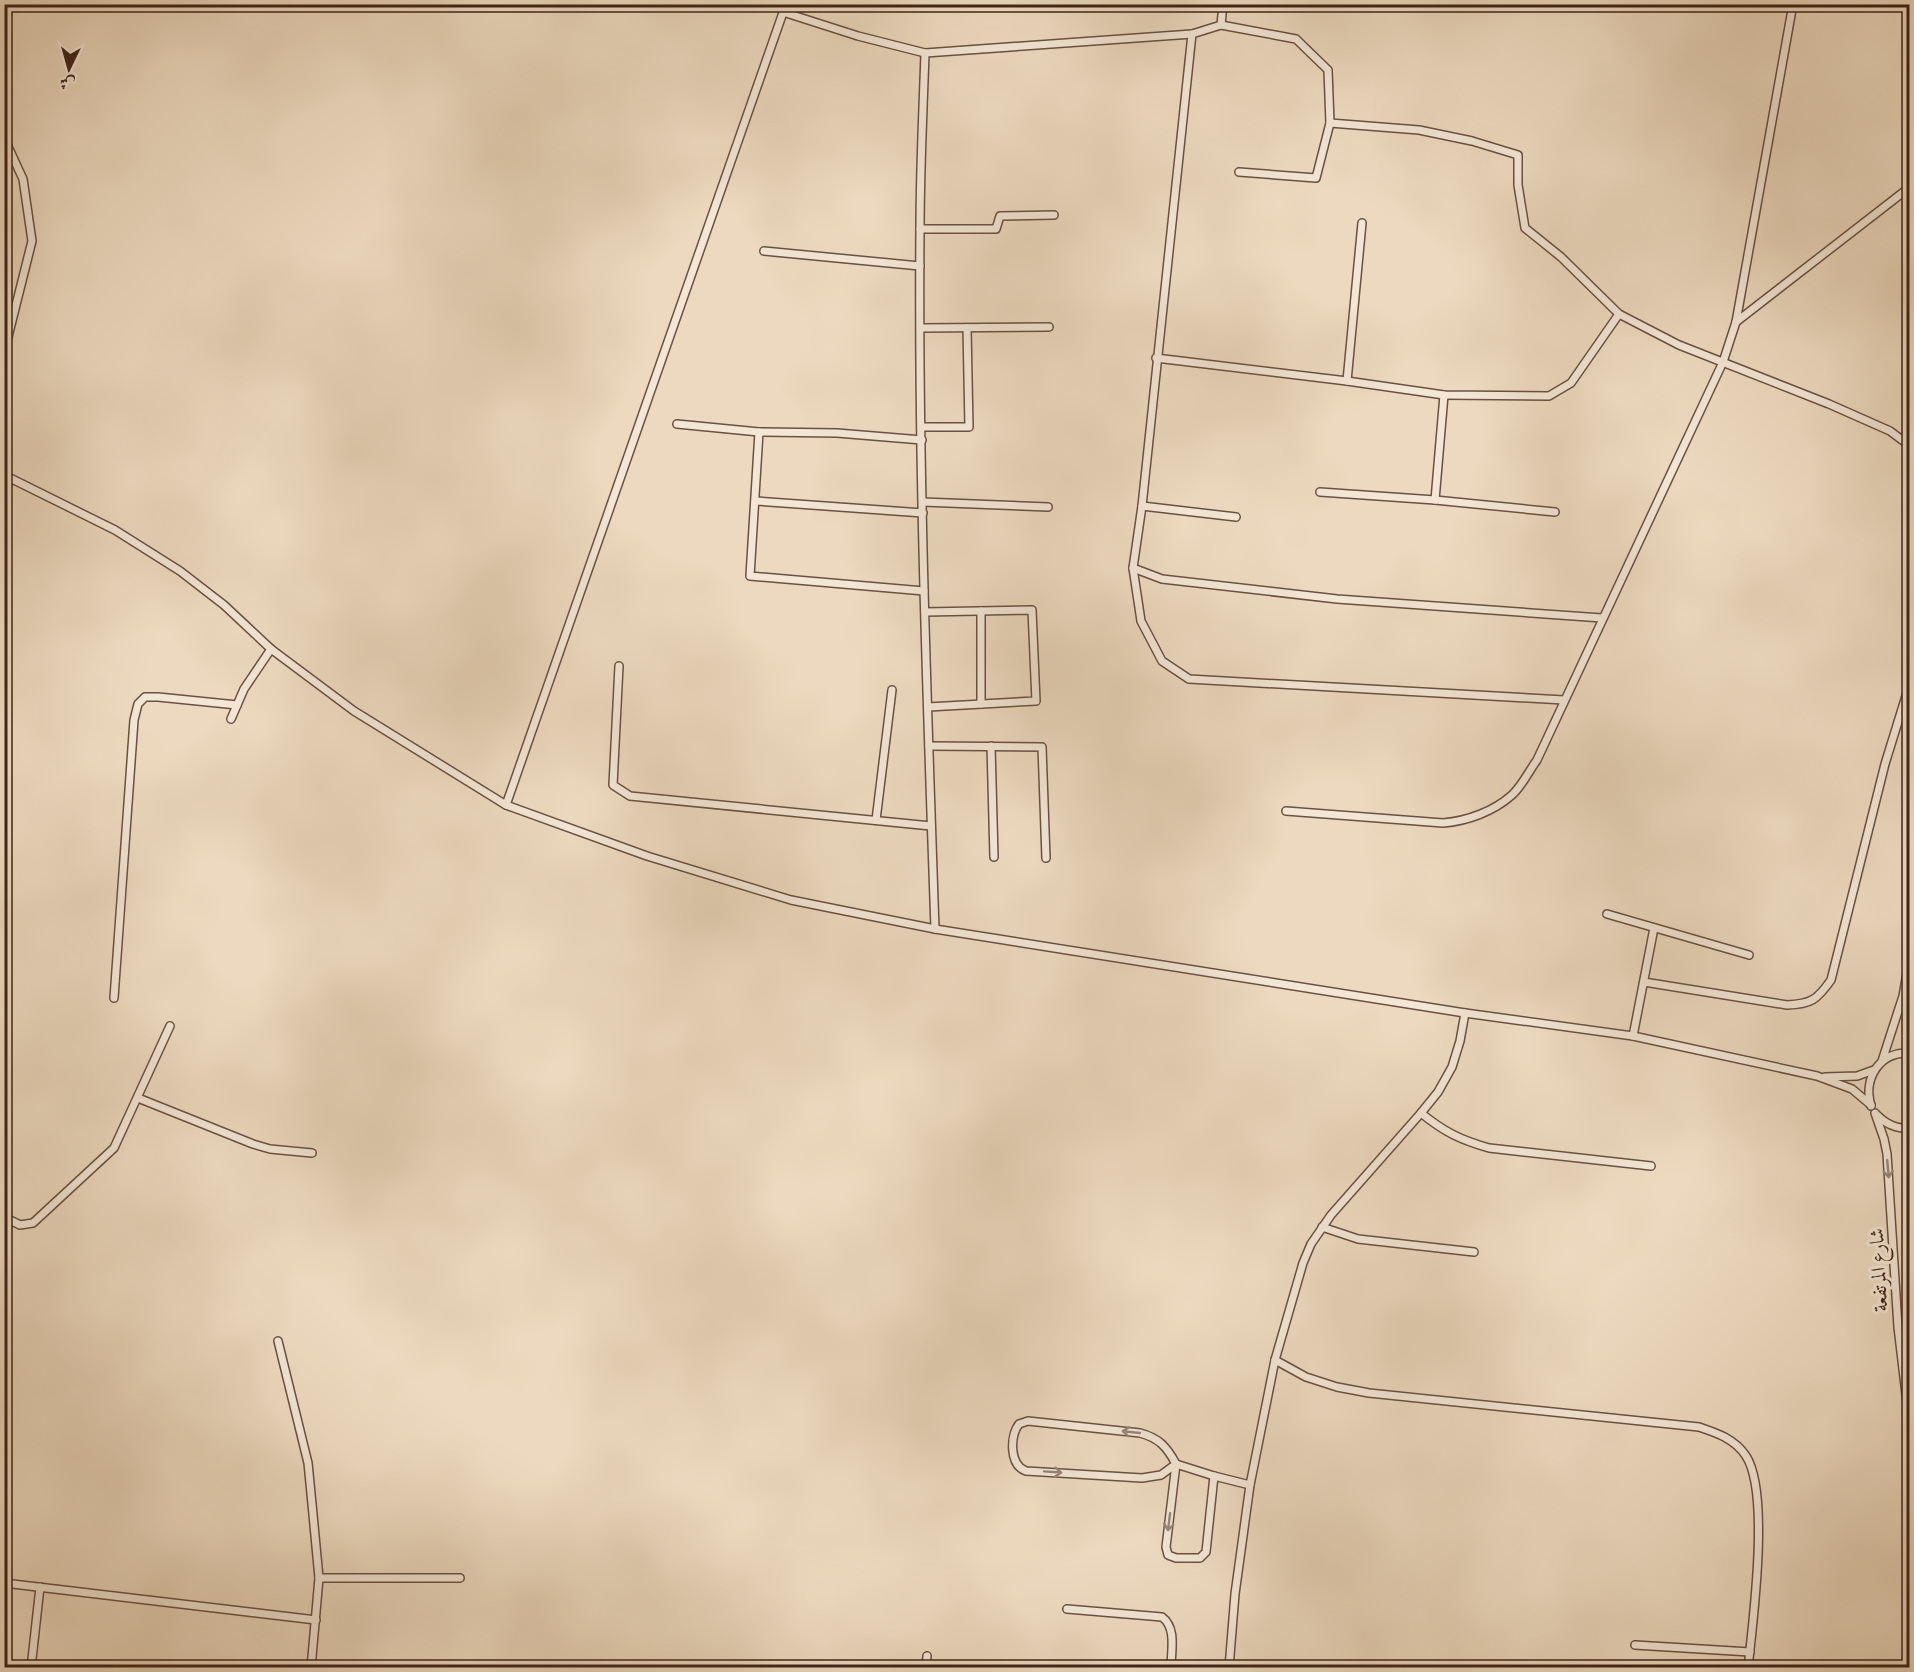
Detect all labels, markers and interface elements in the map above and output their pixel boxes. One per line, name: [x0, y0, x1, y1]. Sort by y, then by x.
north arrow: [39, 39, 99, 99]
text: ش: [59, 71, 77, 97]
one-way arrow: [1883, 1159, 1894, 1179]
street label: شارع المرتفعة: [1861, 1227, 1898, 1313]
one-way arrow: [1122, 1427, 1142, 1438]
one-way arrow: [1042, 1467, 1062, 1478]
one-way arrow: [1163, 1511, 1174, 1531]

